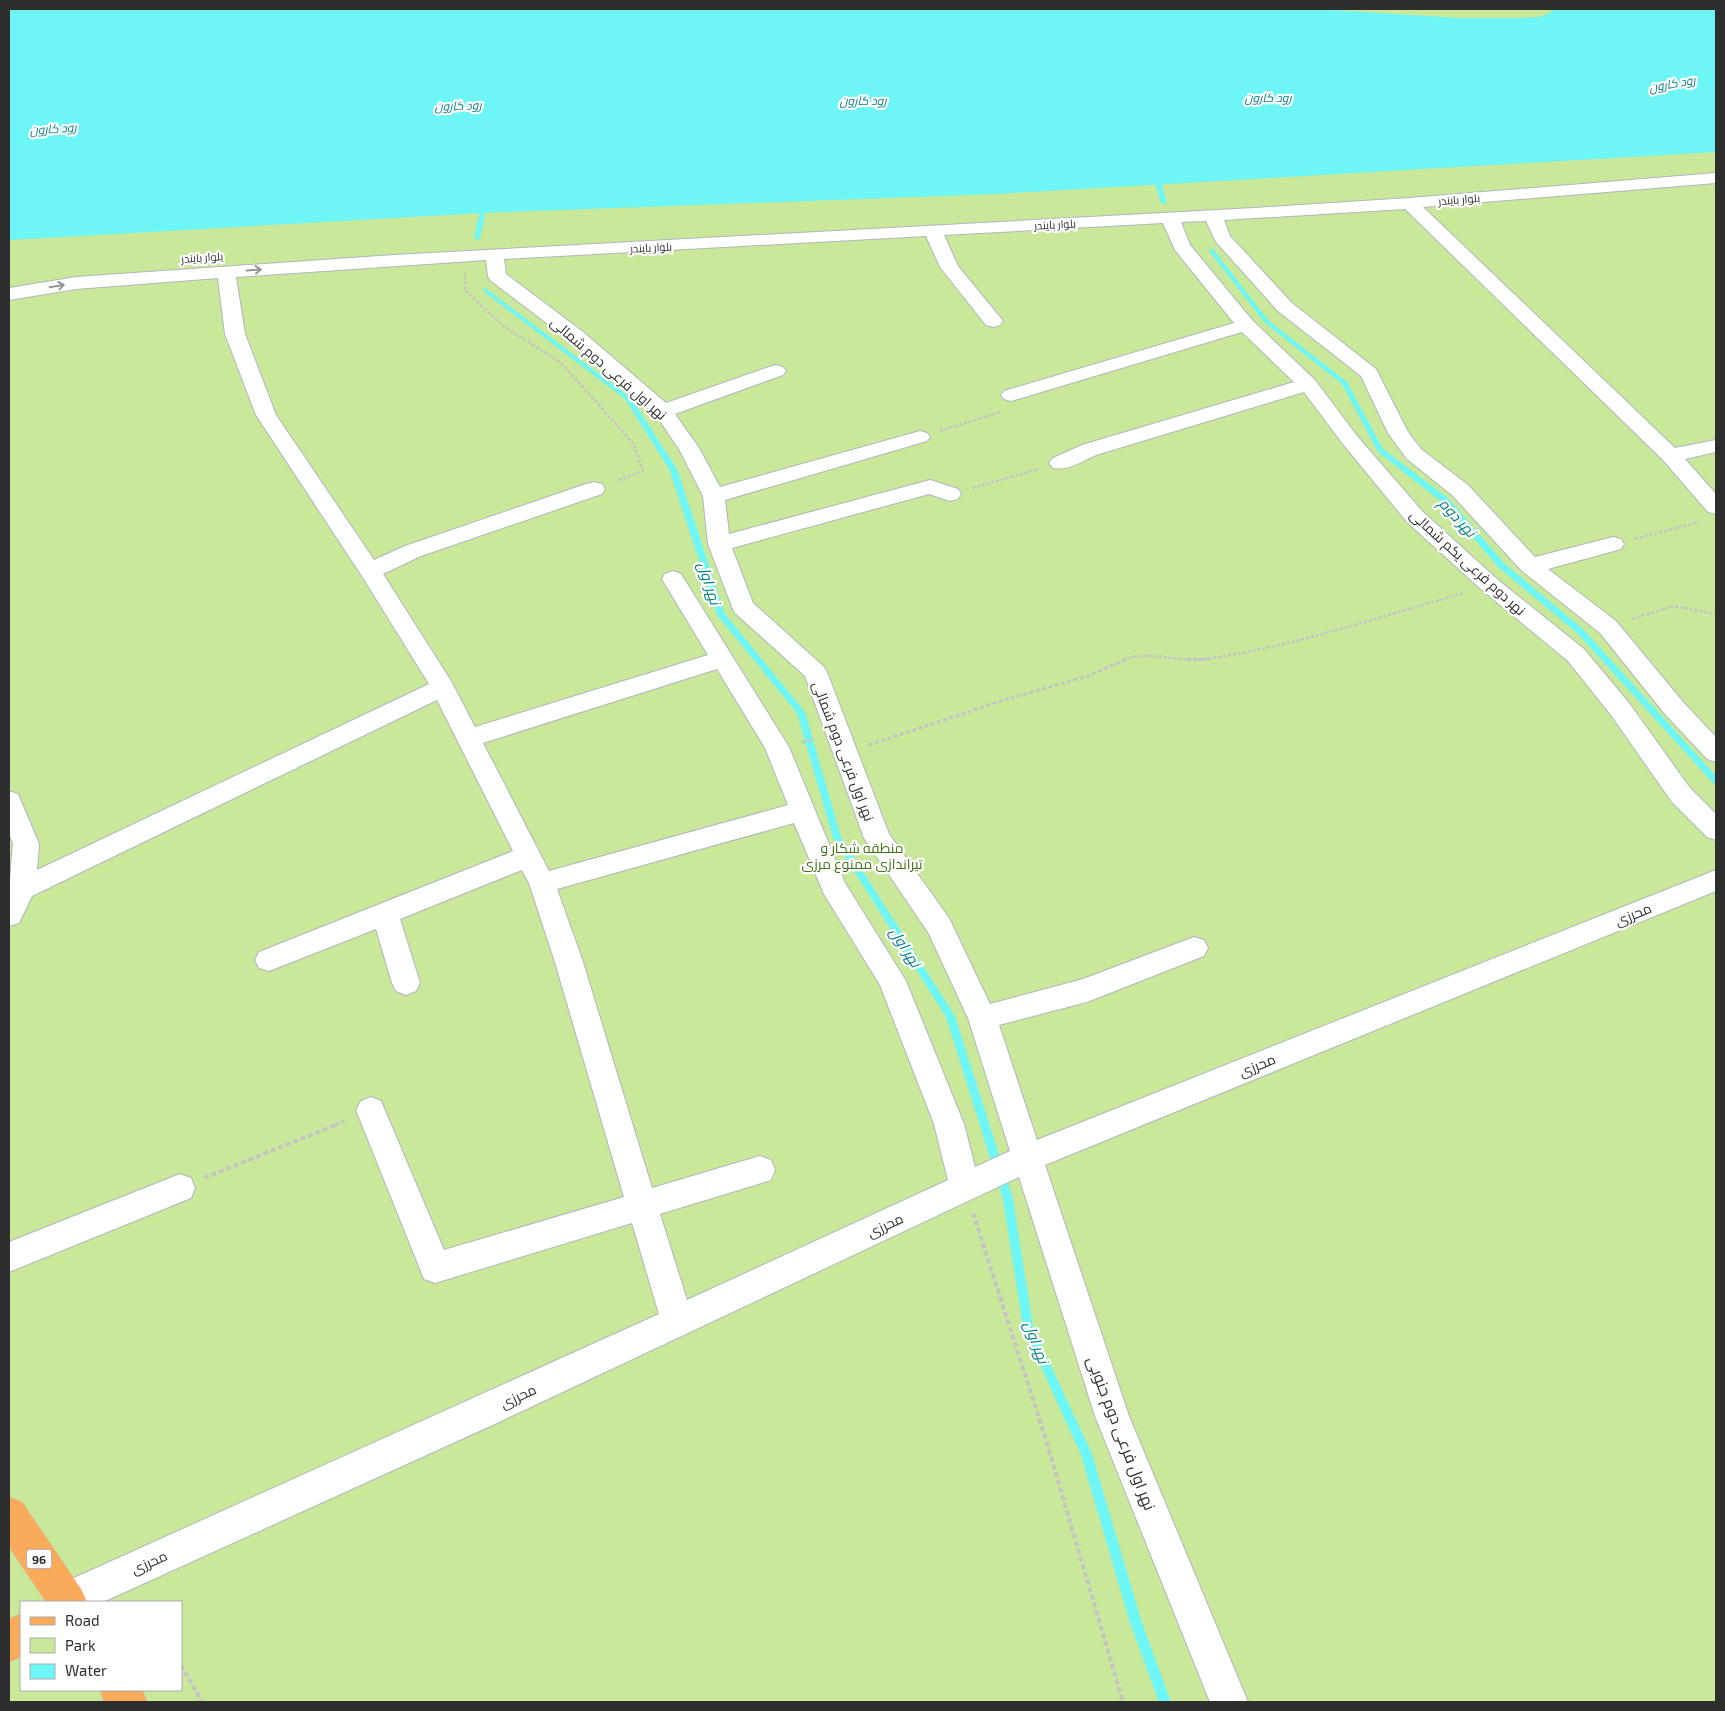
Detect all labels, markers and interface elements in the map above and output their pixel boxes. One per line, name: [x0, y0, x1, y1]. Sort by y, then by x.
water label: رود کارون: [1648, 72, 1697, 95]
water label: رود کارون: [1245, 90, 1292, 105]
water label: رود کارون: [840, 93, 887, 108]
water label: رود کارون: [434, 97, 483, 114]
water label: رود کارون: [29, 119, 78, 138]
street label: بلوار بایندر: [1436, 191, 1481, 208]
street label: بلوار بایندر: [1033, 216, 1076, 233]
street label: بلوار بایندر: [629, 239, 672, 256]
street label: بلوار بایندر: [180, 249, 224, 266]
one-way arrow: [245, 266, 261, 275]
one-way arrow: [48, 280, 64, 290]
street label: نهر اول فرعی دوم شمالی: [546, 313, 671, 425]
water label: نهر دوم: [1433, 493, 1482, 543]
street label: نهر دوم فرعی یکم شمالی: [1405, 506, 1529, 620]
water label: نهر اول: [694, 559, 726, 609]
street label: نهر اول فرعی دوم شمالی: [808, 679, 879, 824]
park label: منطقه شکار و تیراندازی ممنوع مرزی: [801, 839, 923, 873]
street label: محرزی: [1612, 899, 1654, 929]
water label: نهر اول: [886, 924, 927, 973]
street label: محرزی: [1236, 1050, 1278, 1080]
street label: محرزی: [864, 1209, 906, 1241]
water label: نهر اول: [1020, 1318, 1054, 1368]
street label: نهر اول فرعی دوم جنوبی: [1081, 1353, 1160, 1514]
street label: محرزی: [497, 1380, 539, 1412]
street label: محرزی: [128, 1547, 170, 1577]
road number: 96: [26, 1550, 52, 1568]
legend: [20, 1601, 182, 1691]
text: Road: [65, 1611, 100, 1629]
text: Park: [65, 1636, 96, 1654]
text: Water: [65, 1661, 107, 1679]

